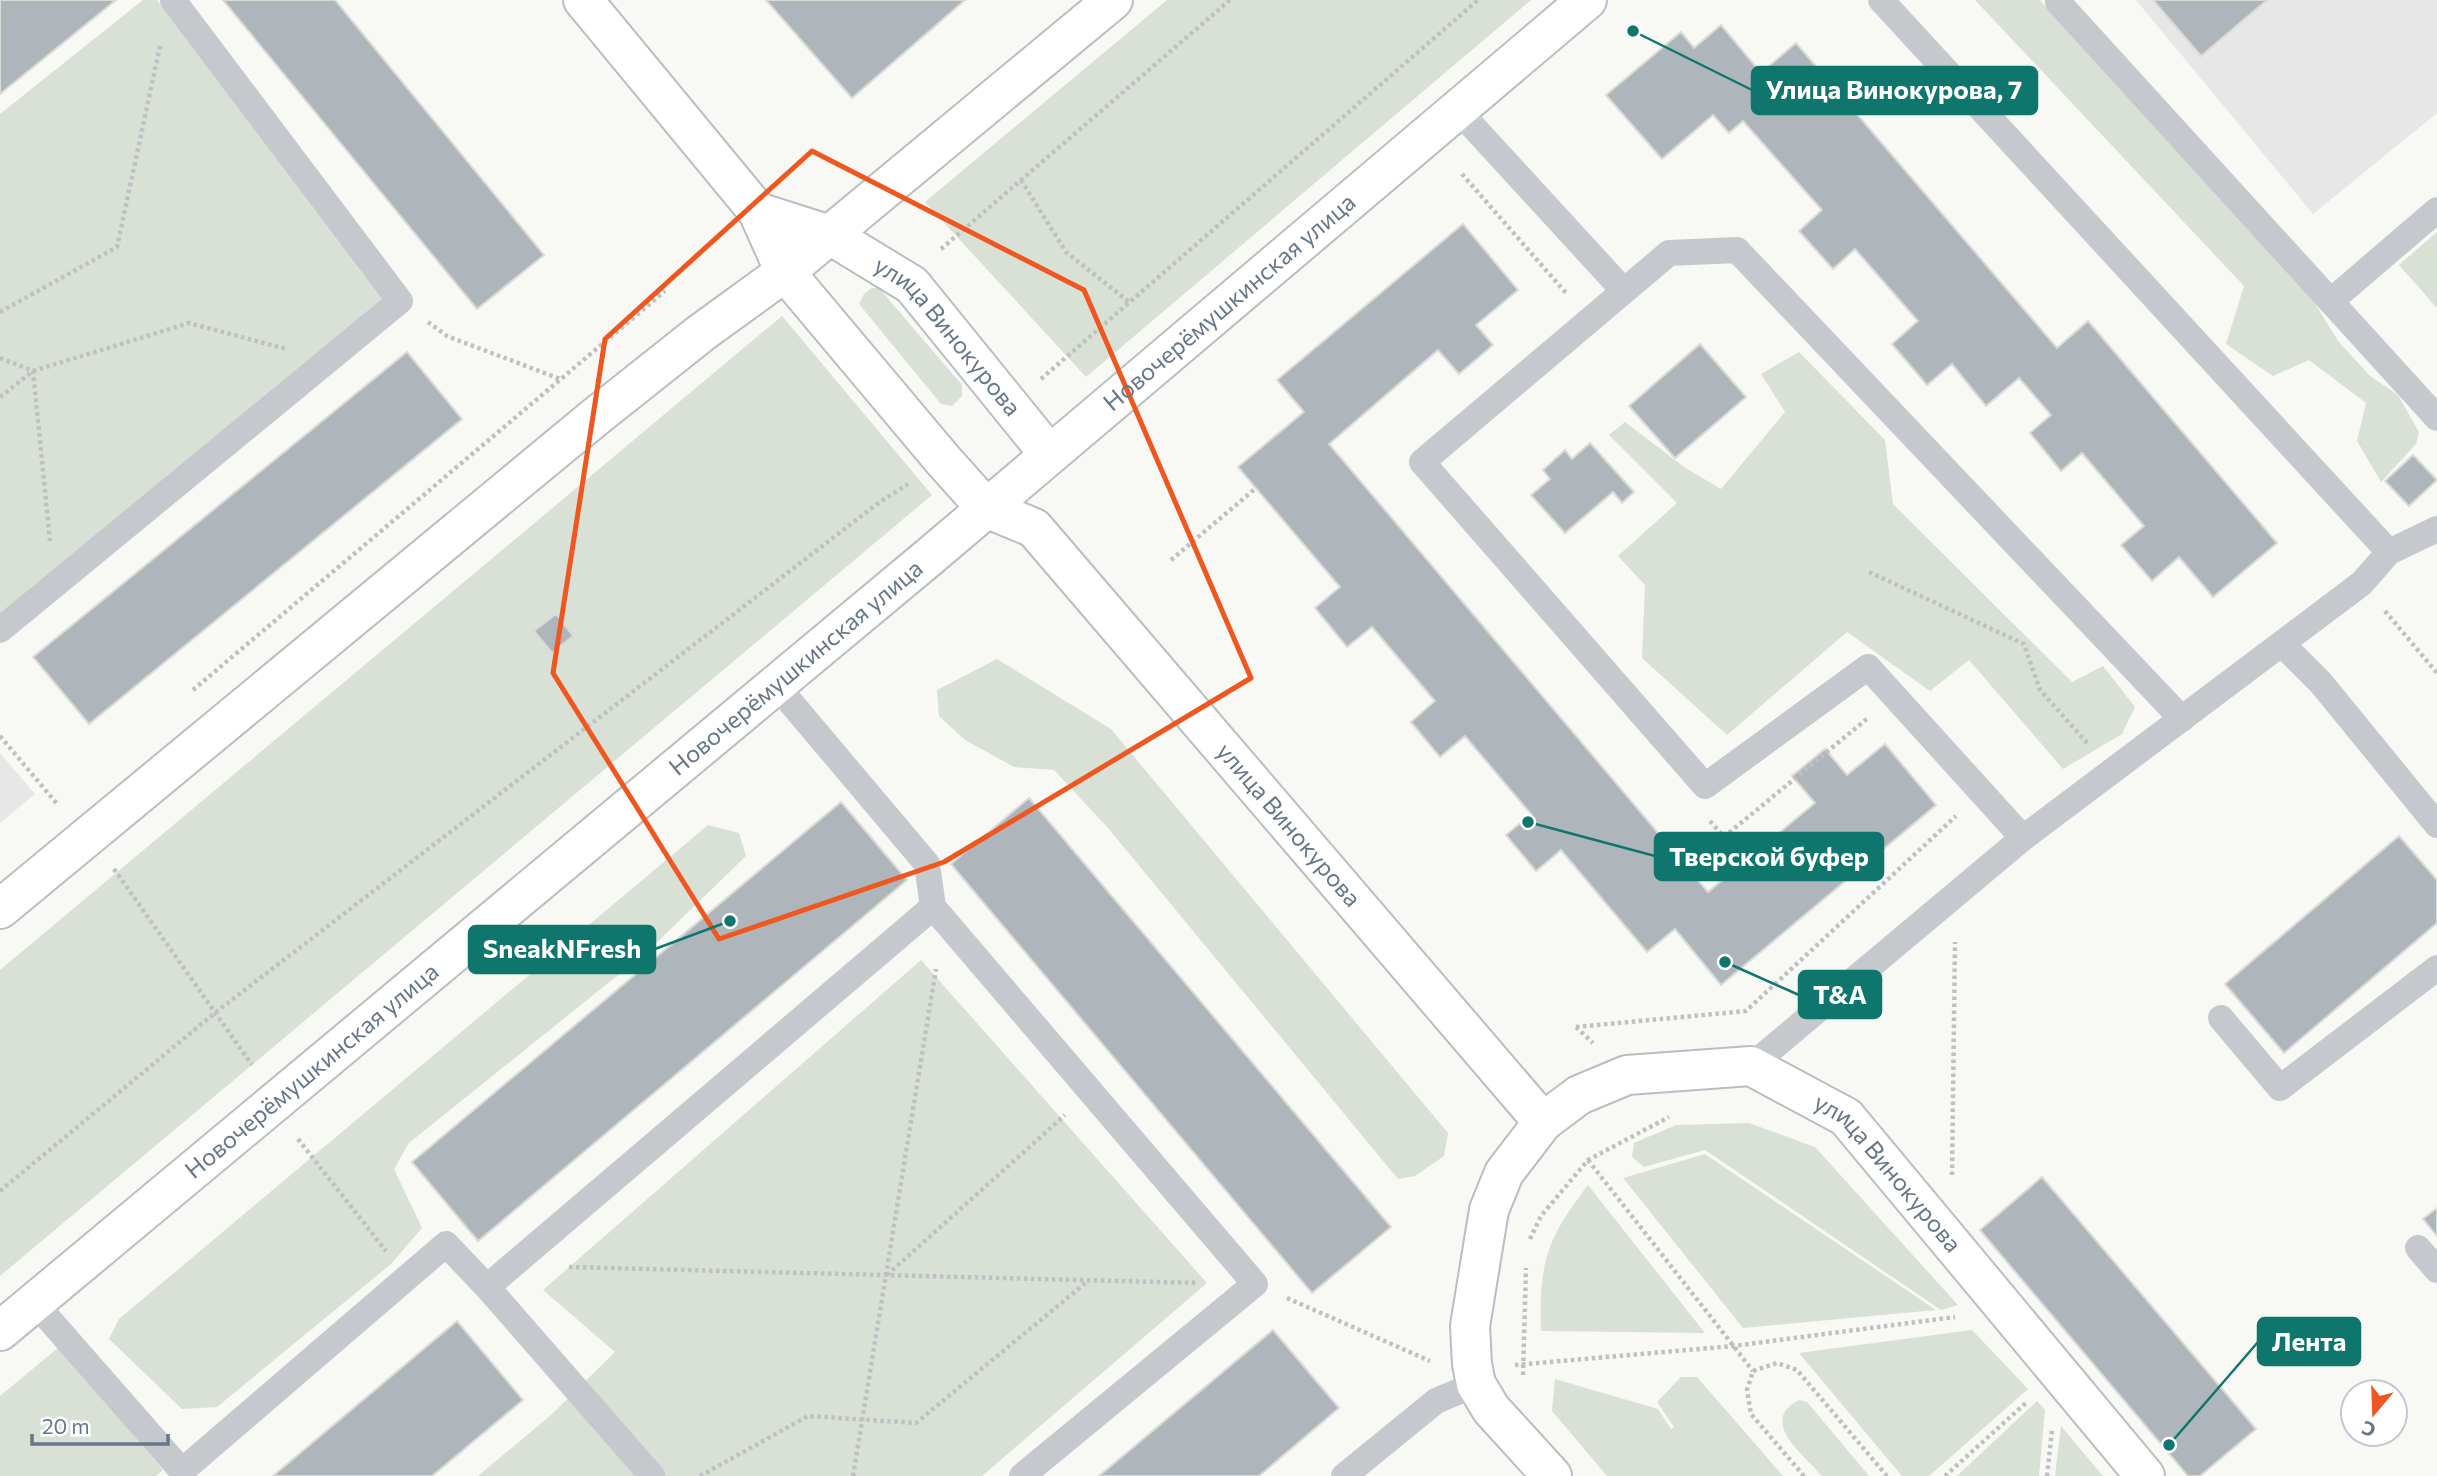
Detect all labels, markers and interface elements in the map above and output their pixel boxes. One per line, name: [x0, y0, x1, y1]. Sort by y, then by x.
callout: Улица Винокурова, 7: [1752, 67, 2037, 114]
text: Улица Винокурова, 7: [1766, 73, 2022, 104]
street label: Новочерёмушкинская улица: [1097, 187, 1361, 416]
street label: улица Винокурова: [870, 250, 1028, 421]
street label: Новочерёмушкинская улица: [662, 553, 928, 781]
street label: улица Винокурова: [1212, 736, 1368, 912]
callout: Тверской буфер: [1655, 833, 1883, 880]
text: Тверской буфер: [1669, 840, 1869, 871]
callout: SneakNFresh: [469, 926, 655, 973]
text: SneakNFresh: [483, 932, 641, 963]
street label: Новочерёмушкинская улица: [178, 956, 444, 1184]
callout: T&A: [1799, 971, 1881, 1018]
text: T&A: [1813, 978, 1867, 1009]
street label: улица Винокурова: [1810, 1087, 1968, 1258]
callout: Лента: [2258, 1318, 2360, 1365]
text: Лента: [2272, 1325, 2346, 1356]
north arrow: [2339, 1378, 2409, 1448]
scale bar: [32, 1402, 168, 1446]
text: 20 m: [42, 1413, 90, 1438]
text: С: [2358, 1417, 2378, 1443]

